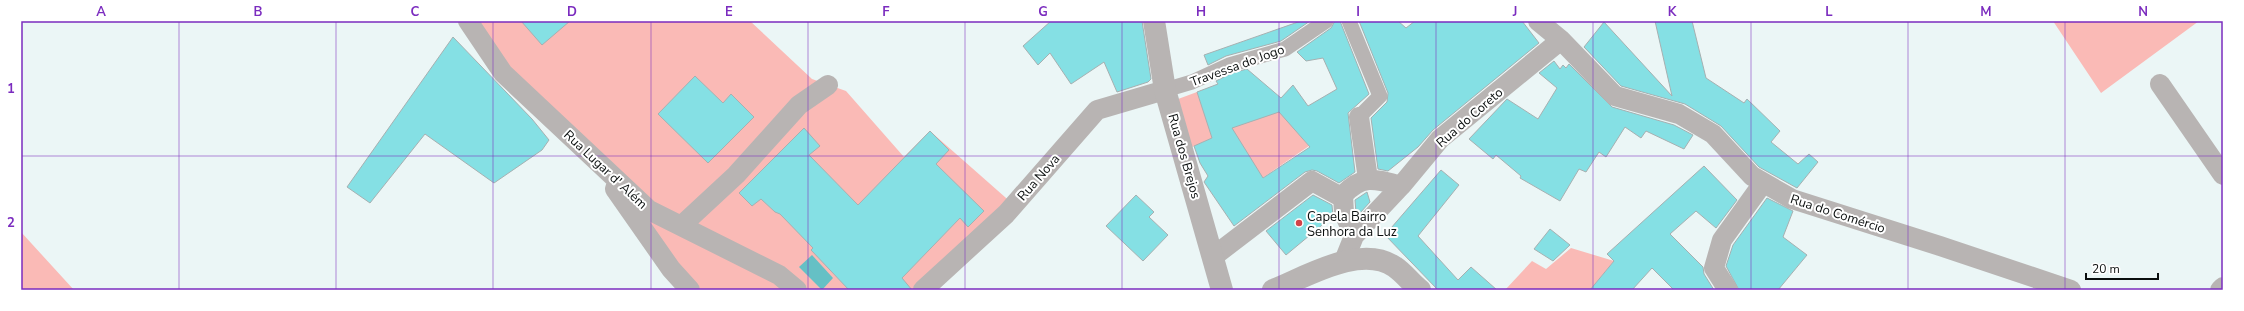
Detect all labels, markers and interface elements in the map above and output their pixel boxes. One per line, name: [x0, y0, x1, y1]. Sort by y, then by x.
text: A: [96, 3, 106, 21]
text: B: [254, 3, 263, 21]
text: C: [411, 3, 420, 21]
text: D: [567, 3, 577, 21]
text: E: [725, 3, 733, 21]
text: F: [882, 3, 890, 21]
text: G: [1038, 3, 1048, 21]
text: H: [1196, 3, 1206, 21]
text: I: [1356, 3, 1360, 21]
text: J: [1512, 3, 1517, 21]
text: K: [1668, 3, 1677, 21]
text: L: [1825, 3, 1833, 21]
text: M: [1980, 3, 1992, 21]
text: N: [2138, 3, 2148, 21]
street label: Travessa do Jogo: [1188, 41, 1287, 91]
text: 1: [7, 80, 15, 98]
street label: Rua do Coreto: [1432, 84, 1507, 152]
street label: Rua dos Brejos: [1163, 112, 1205, 201]
street label: Rua Lugar d' Além: [560, 126, 651, 213]
street label: Rua Nova: [1013, 150, 1064, 205]
street label: Rua do Comércio: [1788, 190, 1887, 238]
place label: Capela Bairro Senhora da Luz: [1307, 208, 1397, 241]
text: 2: [7, 214, 15, 232]
marker: Capela Bairro Senhora da Luz: [1294, 218, 1304, 228]
scale bar: [2086, 255, 2158, 281]
text: 20 m: [2092, 261, 2120, 277]

